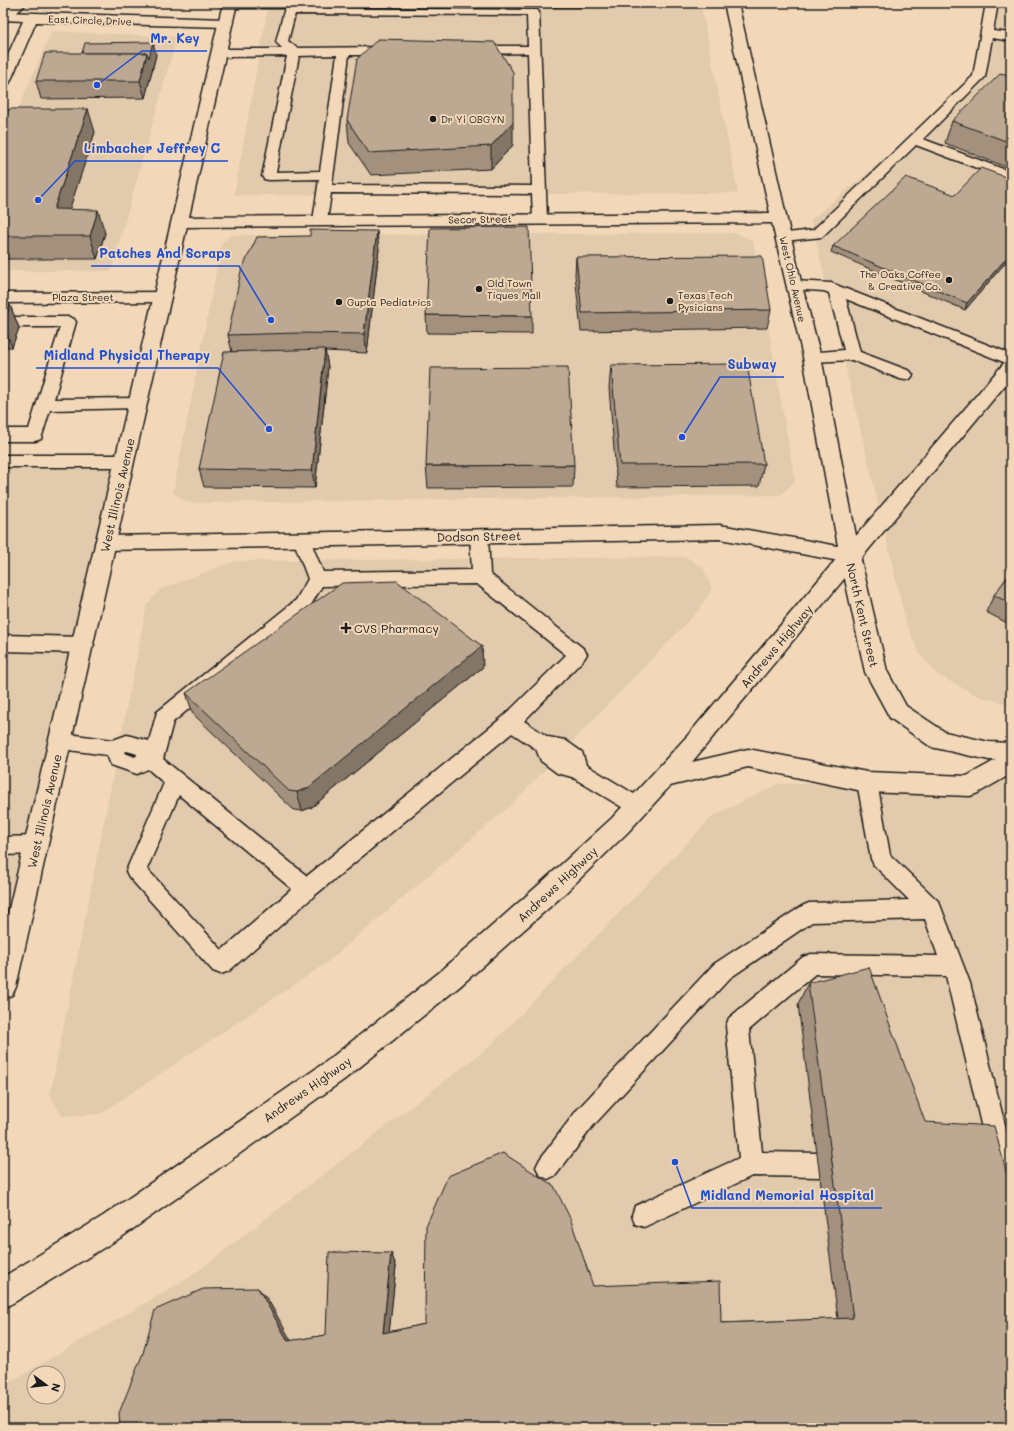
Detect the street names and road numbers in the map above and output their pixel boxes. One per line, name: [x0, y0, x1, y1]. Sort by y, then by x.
street label: East Circle Drive: [48, 12, 132, 28]
street label: Secor Street: [448, 211, 512, 227]
street label: West Ohio Avenue: [776, 235, 810, 323]
street label: Plaza Street: [52, 290, 114, 304]
street label: West Illinois Avenue: [96, 436, 138, 554]
street label: Dodson Street: [437, 527, 521, 545]
street label: North Kent Street: [843, 561, 883, 669]
street label: Andrews Highway: [736, 601, 816, 691]
street label: West Illinois Avenue: [23, 752, 65, 870]
street label: Andrews Highway: [514, 843, 600, 925]
street label: Andrews Highway: [260, 1053, 354, 1125]

